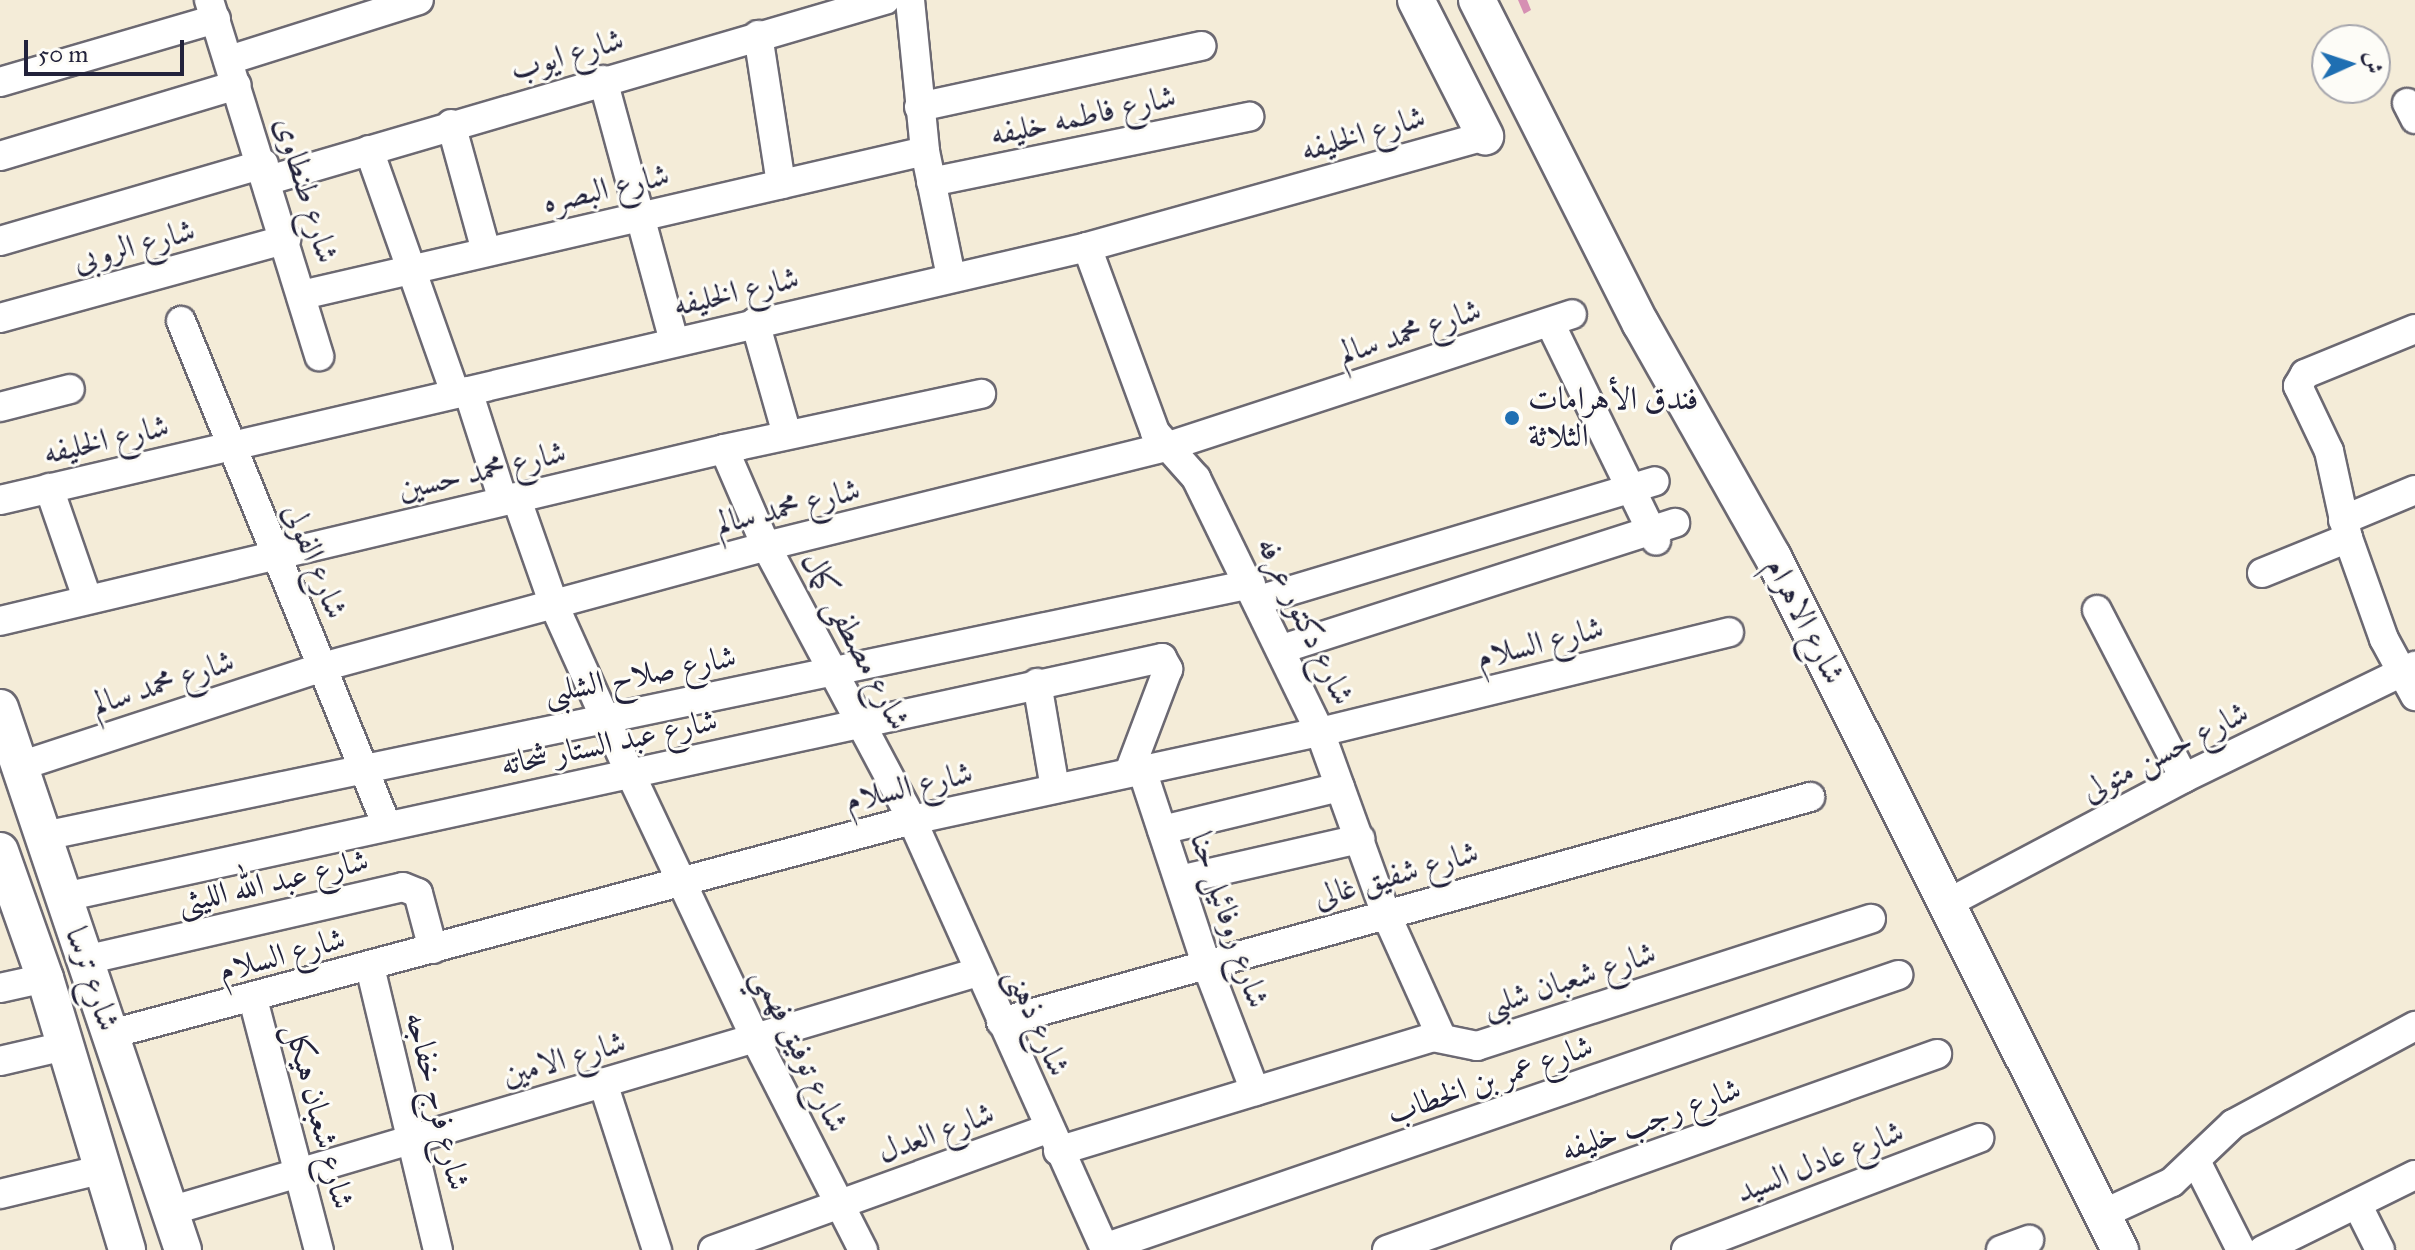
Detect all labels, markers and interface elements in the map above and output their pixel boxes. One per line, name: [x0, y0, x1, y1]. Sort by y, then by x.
street label: شارع ايوب: [506, 21, 628, 89]
scale bar: [28, 24, 188, 74]
north arrow: [2311, 24, 2391, 104]
text: 50 m: [38, 39, 88, 69]
text: ش: [2359, 51, 2388, 74]
street label: شارع فاطمه خليفه: [987, 78, 1179, 154]
street label: شارع الخليفه: [1296, 98, 1430, 170]
street label: شارع طنطاوى: [266, 112, 346, 268]
street label: شارع البصره: [539, 156, 673, 222]
street label: شارع الروبى: [69, 211, 199, 281]
street label: شارع الخليفه: [669, 259, 803, 325]
street label: شارع محمد سالم: [1334, 291, 1486, 373]
place label: فندق الأهرامات الثلاثة: [1528, 381, 1698, 456]
street label: شارع الخليفه: [39, 407, 173, 473]
marker: فندق الأهرامات الثلاثة: [1503, 409, 1521, 427]
street label: شارع محمد حسين: [394, 433, 570, 509]
street label: شارع محمد سالم: [712, 471, 864, 543]
street label: شارع الفولى: [275, 498, 355, 624]
street label: شارع دكتور عرفه: [1248, 531, 1362, 711]
street label: شارع مصطفى كمال: [792, 545, 918, 737]
street label: شارع الاهرام: [1757, 551, 1853, 691]
street label: شارع السلام: [1472, 609, 1608, 677]
street label: شارع صلاح الشلبى: [541, 638, 739, 712]
street label: شارع محمد سالم: [87, 642, 239, 724]
street label: شارع حسن متولى: [2075, 693, 2255, 811]
street label: شارع عبد الستار شحاته: [497, 701, 721, 785]
street label: شارع السلام: [841, 754, 977, 820]
street label: شارع روفائيل حنا: [1181, 827, 1277, 1013]
street label: شارع شفيق غالى: [1309, 833, 1483, 917]
street label: شارع عبد الله الليثى: [174, 841, 372, 923]
street label: شارع السلام: [214, 920, 350, 990]
street label: شارع ترسا: [56, 922, 128, 1036]
street label: شارع شعبان شلبى: [1477, 934, 1661, 1026]
street label: شارع توفيق فهمي: [744, 961, 856, 1139]
street label: شارع ذهنى: [996, 962, 1078, 1082]
street label: شارع فرج خفاجه: [396, 1008, 478, 1194]
street label: شارع شعبان هيكل: [276, 1019, 362, 1213]
street label: شارع الامين: [498, 1023, 630, 1095]
street label: شارع عمر بن الخطاب: [1382, 1027, 1598, 1133]
street label: شارع رجب خليفه: [1556, 1070, 1746, 1170]
street label: شارع العدل: [873, 1094, 999, 1172]
street label: شارع عادل السيد: [1731, 1112, 1909, 1212]

